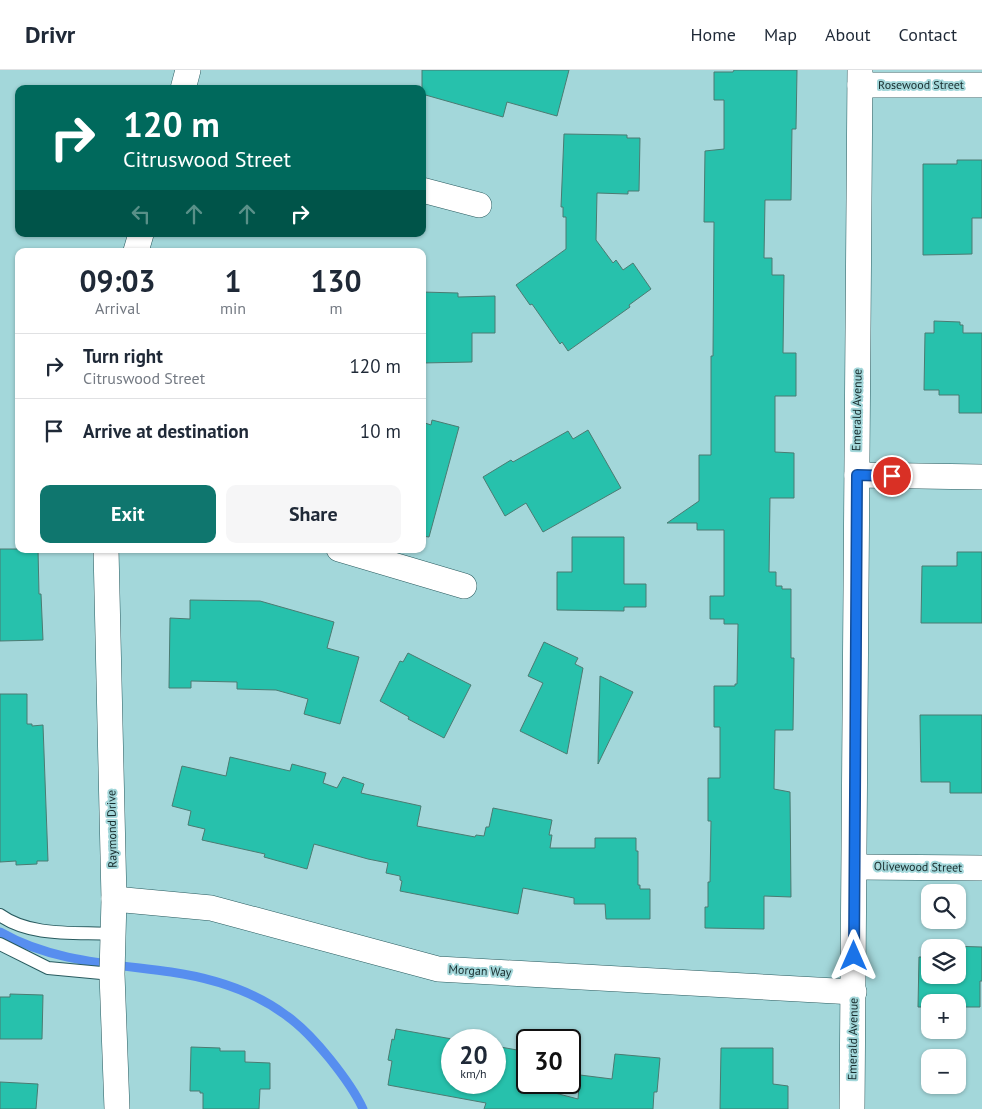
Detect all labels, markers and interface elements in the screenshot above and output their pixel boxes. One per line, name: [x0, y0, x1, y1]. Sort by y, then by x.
text: Drivr: [25, 19, 75, 50]
text: Home: [690, 23, 736, 46]
text: Map: [764, 23, 797, 46]
text: About: [825, 23, 871, 46]
text: Contact: [899, 23, 957, 46]
street label: Rosewood Street: [878, 77, 964, 92]
text: 120 m: [123, 101, 220, 147]
icon: right: [40, 105, 105, 170]
text: Citruswood Street: [123, 145, 291, 173]
icon: left: [127, 200, 155, 228]
icon: ahead: [180, 200, 208, 228]
icon: ahead: [233, 200, 261, 228]
icon: right: [286, 200, 314, 228]
text: 09:03: [79, 261, 156, 300]
text: 1: [225, 261, 242, 300]
text: 130: [310, 261, 362, 300]
text: Arrival: [95, 298, 140, 318]
text: min: [220, 298, 246, 318]
text: m: [330, 298, 343, 318]
text: Turn right: [83, 344, 163, 368]
icon: right: [40, 352, 68, 380]
text: 120 m: [349, 354, 401, 378]
text: Citruswood Street: [83, 368, 205, 388]
street label: Emerald Avenue: [848, 369, 865, 451]
icon: arrive: [40, 417, 68, 445]
text: Arrive at destination: [83, 419, 249, 443]
text: 10 m: [360, 419, 401, 443]
pin: [871, 455, 913, 497]
icon: arrive: [878, 462, 906, 490]
button: Exit: [40, 485, 216, 543]
button: Share: [226, 485, 401, 543]
street label: Raymond Drive: [103, 790, 120, 868]
street label: Olivewood Street: [874, 858, 962, 875]
map controls: [921, 884, 966, 1094]
button: search: [921, 884, 966, 929]
position arrow: [827, 929, 879, 981]
button: layers: [921, 939, 966, 984]
street label: Morgan Way: [448, 961, 512, 980]
button: +: [921, 994, 966, 1039]
street label: Emerald Avenue: [844, 998, 861, 1080]
speed limit sign: 30: [516, 1029, 581, 1094]
text: 20: [459, 1039, 488, 1071]
button: −: [921, 1049, 966, 1094]
text: km/h: [460, 1066, 487, 1081]

